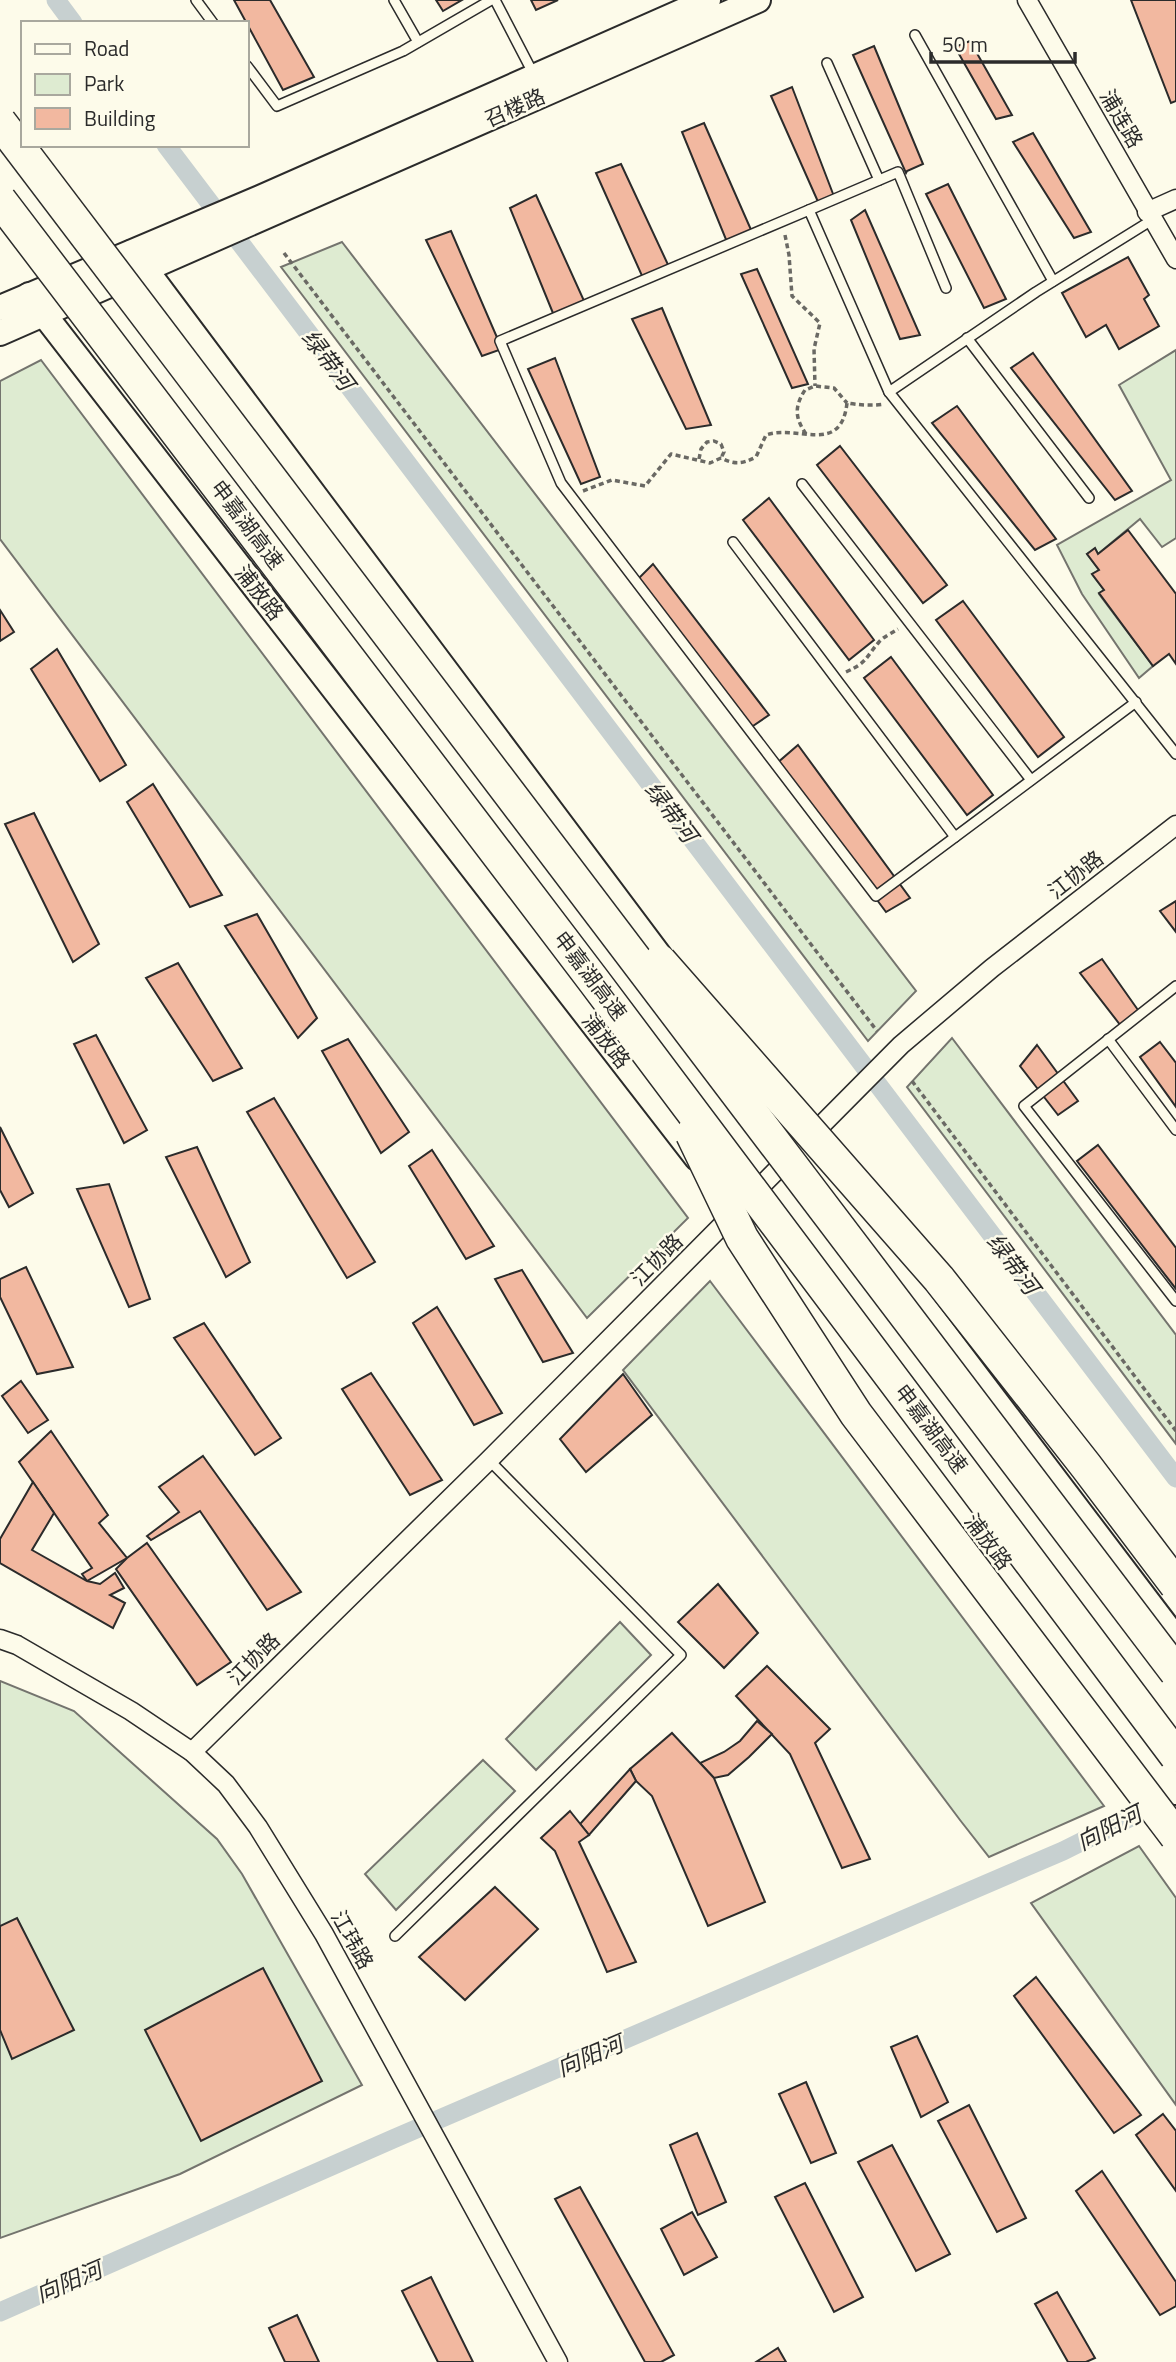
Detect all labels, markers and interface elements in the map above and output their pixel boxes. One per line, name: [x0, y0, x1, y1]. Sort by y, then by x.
legend: [21, 21, 248, 147]
scale bar: [931, 21, 1074, 65]
text: 50 m: [942, 28, 988, 60]
text: Road: [84, 32, 129, 64]
text: Park: [84, 67, 124, 99]
street label: 召楼路: [479, 80, 550, 135]
street label: 浦连路: [1092, 83, 1151, 154]
text: Building: [84, 102, 156, 134]
water label: 绿带河: [294, 322, 366, 401]
street label: 申嘉湖高速: [203, 473, 292, 576]
street label: 浦放路: [228, 558, 292, 627]
water label: 绿带河: [637, 774, 709, 853]
street label: 江协路: [1041, 842, 1110, 906]
street label: 申嘉湖高速: [546, 924, 635, 1027]
street label: 浦放路: [575, 1006, 639, 1075]
street label: 江协路: [623, 1226, 690, 1293]
water label: 绿带河: [979, 1226, 1051, 1305]
street label: 申嘉湖高速: [887, 1377, 976, 1480]
street label: 浦放路: [957, 1507, 1021, 1576]
street label: 江协路: [220, 1625, 287, 1692]
water label: 向阳河: [1070, 1794, 1151, 1859]
street label: 江玮路: [324, 1904, 382, 1975]
water label: 向阳河: [551, 2024, 632, 2085]
water label: 向阳河: [30, 2250, 111, 2311]

